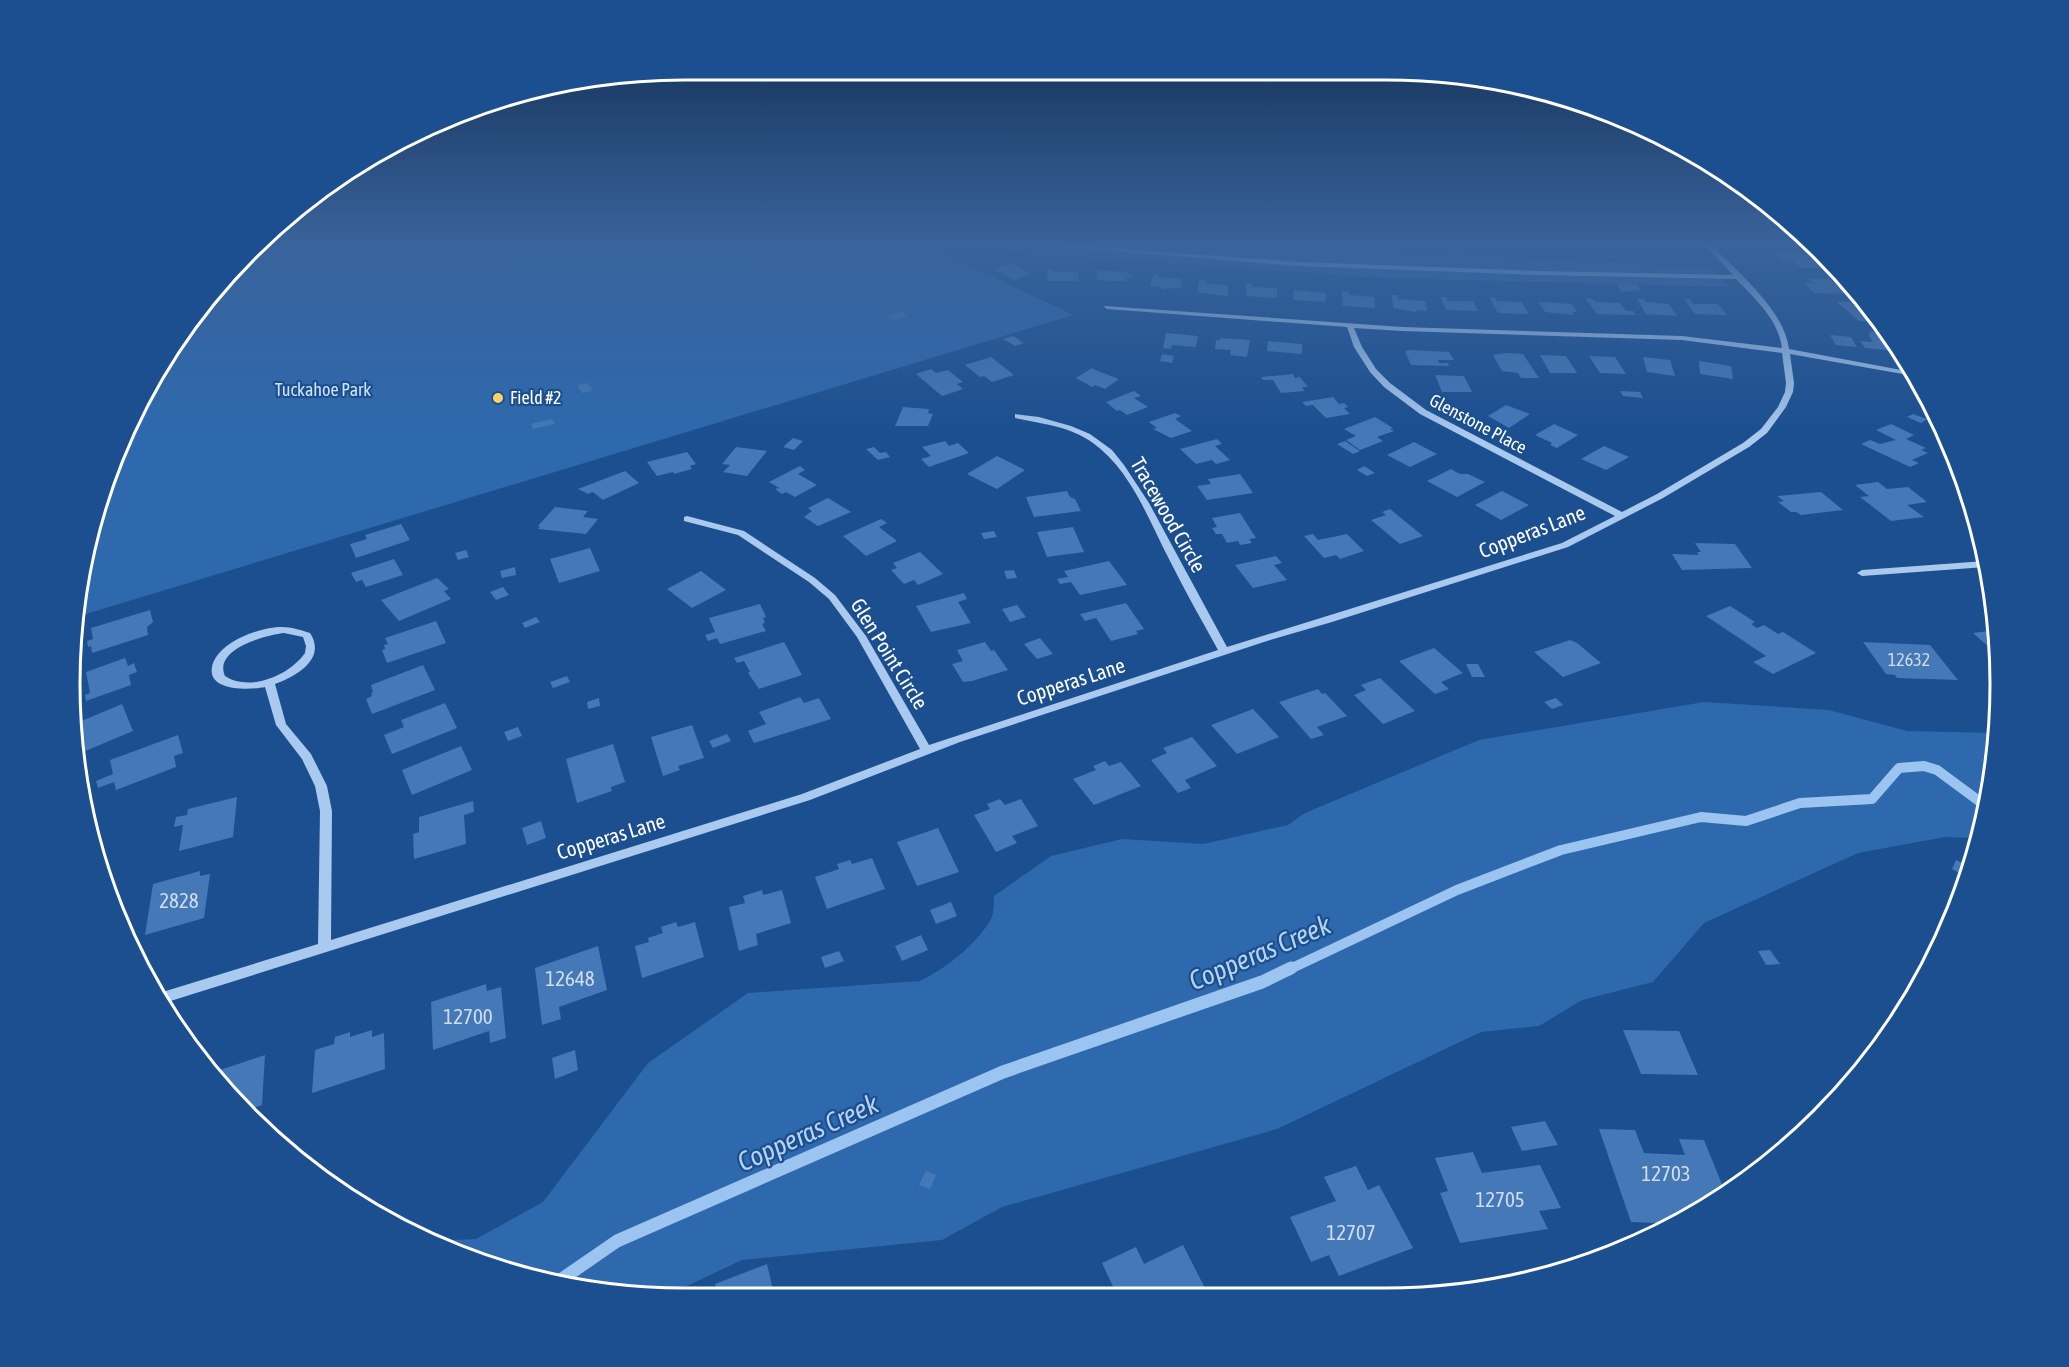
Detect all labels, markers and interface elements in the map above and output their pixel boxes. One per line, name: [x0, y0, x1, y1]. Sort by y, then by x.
park label: Tuckahoe Park: [275, 379, 371, 400]
place label: Field #2: [510, 387, 562, 408]
street label: Glenstone Place: [1426, 389, 1530, 458]
marker: Field #2: [491, 391, 505, 405]
street label: Tracewood Circle: [1126, 453, 1211, 576]
street label: Copperas Lane: [1475, 500, 1588, 562]
street label: Glen Point Circle: [846, 594, 933, 713]
house number: 12632: [1888, 649, 1930, 670]
street label: Copperas Lane: [1014, 652, 1128, 710]
street label: Copperas Lane: [554, 808, 668, 864]
house number: 2828: [159, 888, 199, 912]
water label: Copperas Creek: [1184, 908, 1336, 996]
house number: 12648: [545, 966, 595, 990]
house number: 12700: [443, 1004, 493, 1028]
water label: Copperas Creek: [733, 1087, 884, 1177]
house number: 12703: [1641, 1161, 1691, 1185]
house number: 12705: [1475, 1187, 1525, 1211]
house number: 12707: [1326, 1220, 1376, 1244]

